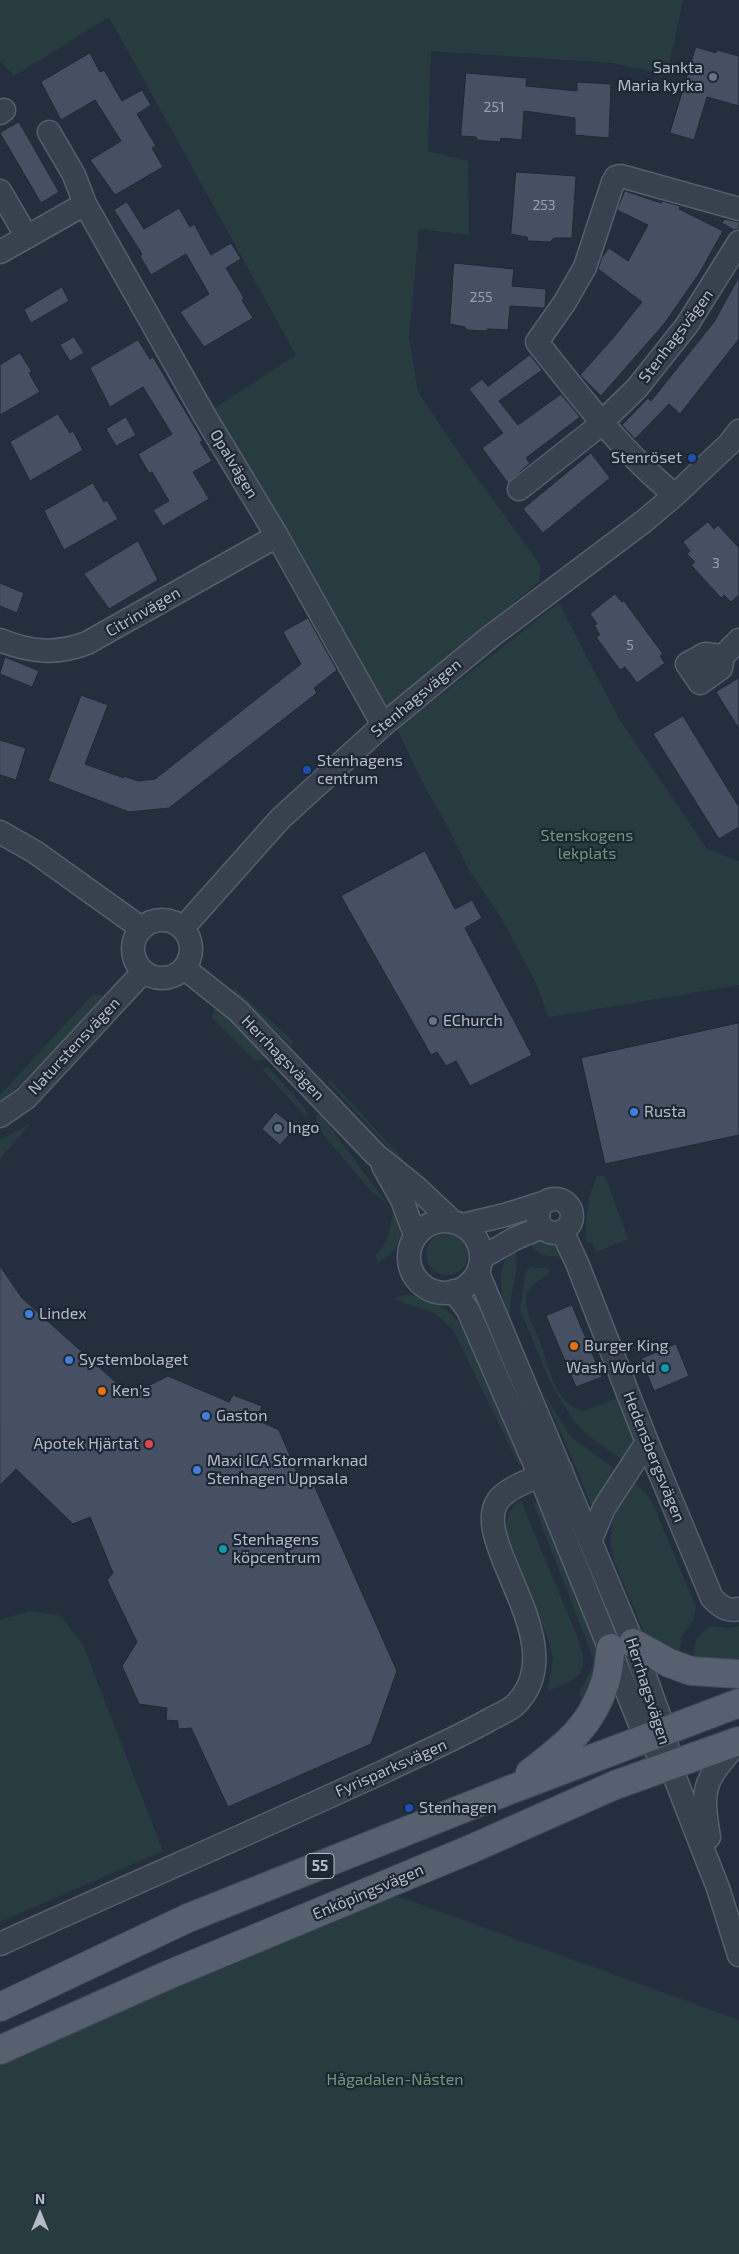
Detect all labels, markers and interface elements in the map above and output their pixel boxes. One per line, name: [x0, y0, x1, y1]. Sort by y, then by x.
place label: Sankta Maria kyrka: [617, 58, 703, 96]
marker: Sankta Maria kyrka: [707, 71, 719, 83]
house number: 251: [484, 99, 504, 115]
house number: 253: [532, 197, 556, 213]
street label: Stenhagsvägen: [635, 286, 717, 386]
house number: 255: [470, 289, 492, 305]
street label: Opalvägen: [206, 426, 262, 502]
place label: Stenröset: [611, 448, 682, 468]
marker: Stenröset: [686, 452, 698, 464]
house number: 3: [712, 555, 720, 571]
street label: Citrinvägen: [102, 583, 184, 641]
house number: 5: [626, 637, 634, 653]
street label: Stenhagsvägen: [367, 655, 465, 741]
place label: Stenhagens centrum: [317, 751, 403, 789]
marker: Stenhagens centrum: [301, 764, 313, 776]
park label: Stenskogens lekplats: [541, 826, 633, 864]
street label: Naturstensvägen: [24, 993, 124, 1099]
street label: Herrhagsvägen: [237, 1011, 329, 1105]
place label: EChurch: [443, 1011, 503, 1031]
marker: EChurch: [427, 1015, 439, 1027]
place label: Rusta: [644, 1102, 686, 1122]
marker: Rusta: [628, 1106, 640, 1118]
place label: Ingo: [288, 1118, 319, 1138]
marker: Ingo: [272, 1122, 284, 1134]
place label: Lindex: [39, 1304, 87, 1324]
marker: Lindex: [23, 1308, 35, 1320]
place label: Burger King: [584, 1336, 668, 1356]
marker: Burger King: [568, 1340, 580, 1352]
place label: Systembolaget: [79, 1350, 188, 1370]
marker: Systembolaget: [63, 1354, 75, 1366]
place label: Wash World: [566, 1358, 655, 1378]
marker: Wash World: [659, 1362, 671, 1374]
place label: Ken's: [112, 1381, 150, 1401]
marker: Ken's: [96, 1385, 108, 1397]
street label: Hedensbergsvägen: [619, 1389, 689, 1525]
place label: Gaston: [216, 1406, 267, 1426]
marker: Gaston: [200, 1410, 212, 1422]
place label: Apotek Hjärtat: [33, 1434, 139, 1454]
marker: Apotek Hjärtat: [143, 1438, 155, 1450]
place label: Maxi ICA Stormarknad Stenhagen Uppsala: [207, 1451, 368, 1489]
marker: Maxi ICA Stormarknad Stenhagen Uppsala: [191, 1464, 203, 1476]
place label: Stenhagens köpcentrum: [233, 1530, 321, 1568]
marker: Stenhagens köpcentrum: [217, 1543, 229, 1555]
street label: Herrhagsvägen: [622, 1635, 674, 1747]
street label: Fyrisparksvägen: [332, 1735, 450, 1801]
place label: Stenhagen: [419, 1798, 497, 1818]
marker: Stenhagen: [403, 1802, 415, 1814]
road number: 55: [306, 1854, 334, 1878]
street label: Enköpingsvägen: [310, 1860, 426, 1924]
park label: Hågadalen-Nåsten: [326, 2070, 464, 2090]
north arrow: [15, 2189, 65, 2239]
text: N: [35, 2190, 45, 2207]

